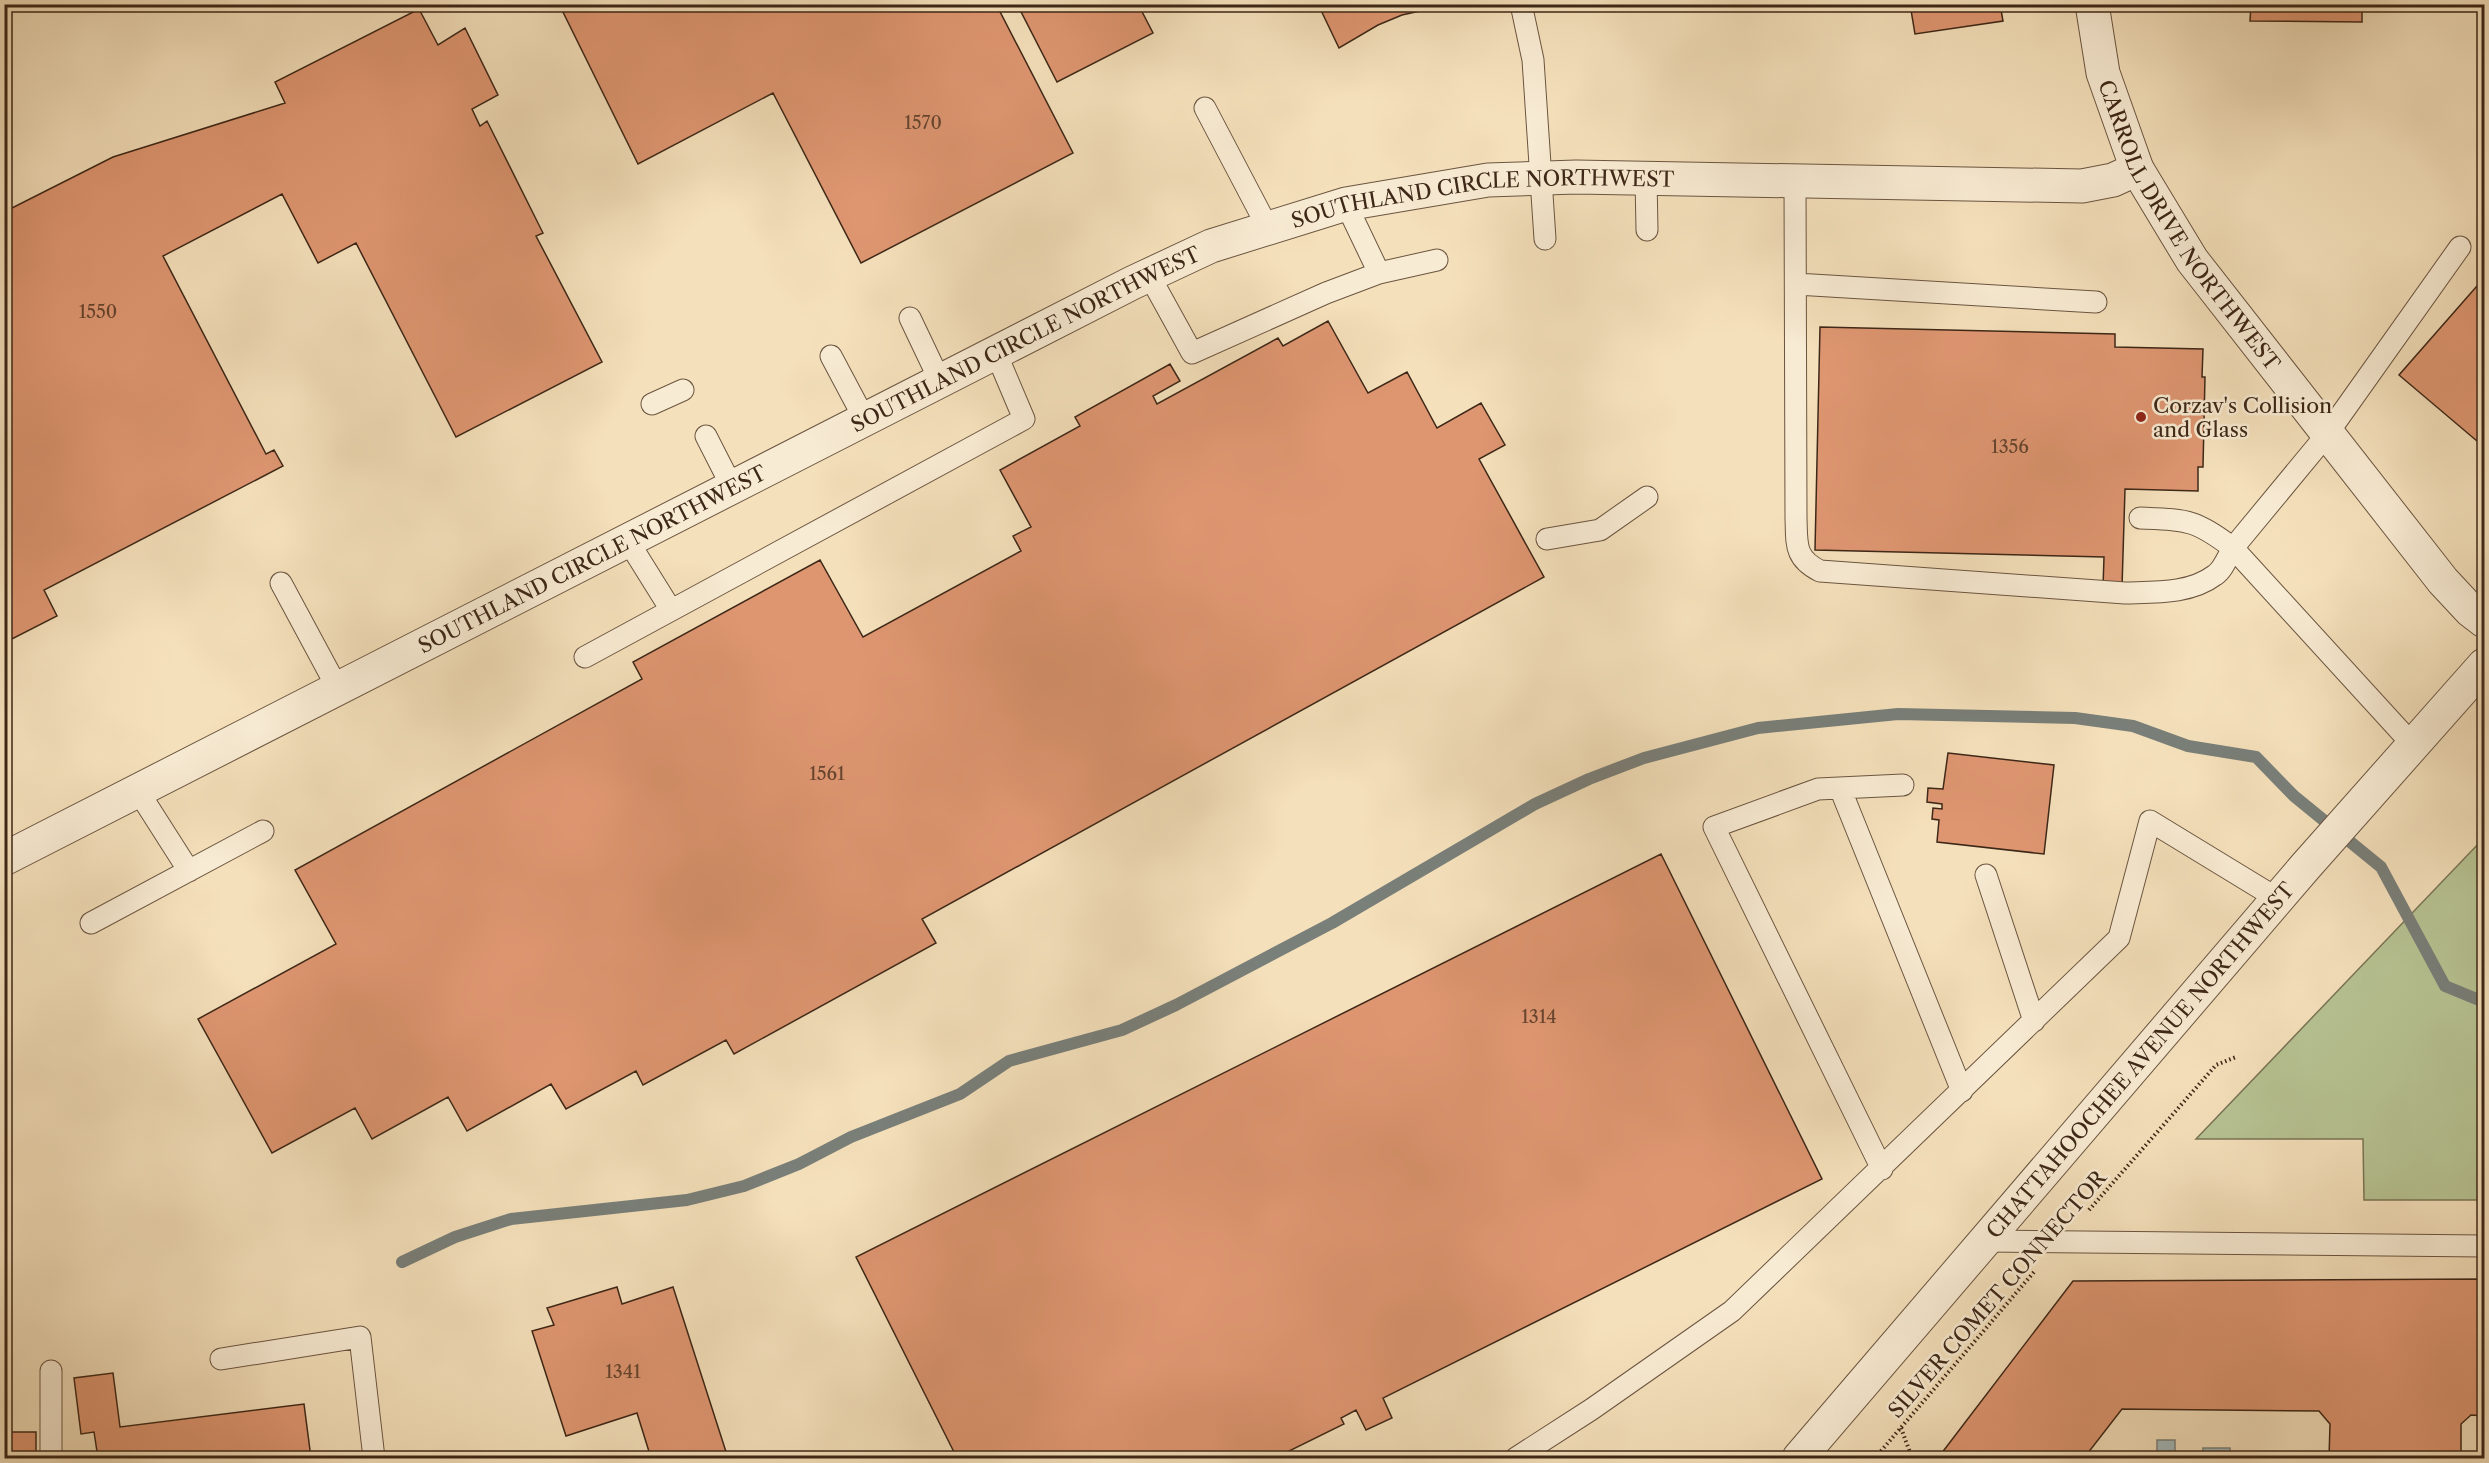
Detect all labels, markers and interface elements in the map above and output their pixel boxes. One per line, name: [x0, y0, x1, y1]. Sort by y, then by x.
street label: CARROLL DRIVE NORTHWEST: [2094, 76, 2286, 375]
house number: 1570: [904, 112, 942, 134]
street label: SOUTHLAND CIRCLE NORTHWEST: [1288, 164, 1675, 233]
street label: SOUTHLAND CIRCLE NORTHWEST: [846, 241, 1204, 437]
house number: 1550: [79, 301, 117, 323]
place label: Corzav's Collision and Glass: [2153, 393, 2332, 442]
marker: Corzav's Collision and Glass: [2134, 410, 2148, 424]
house number: 1356: [1991, 436, 2029, 458]
street label: SOUTHLAND CIRCLE NORTHWEST: [414, 459, 770, 658]
house number: 1561: [809, 763, 845, 785]
street label: CHATTAHOOCHEE AVENUE NORTHWEST: [1981, 877, 2299, 1243]
house number: 1314: [1521, 1006, 1557, 1028]
street label: SILVER COMET CONNECTOR: [1883, 1164, 2112, 1423]
house number: 1341: [605, 1361, 641, 1383]

